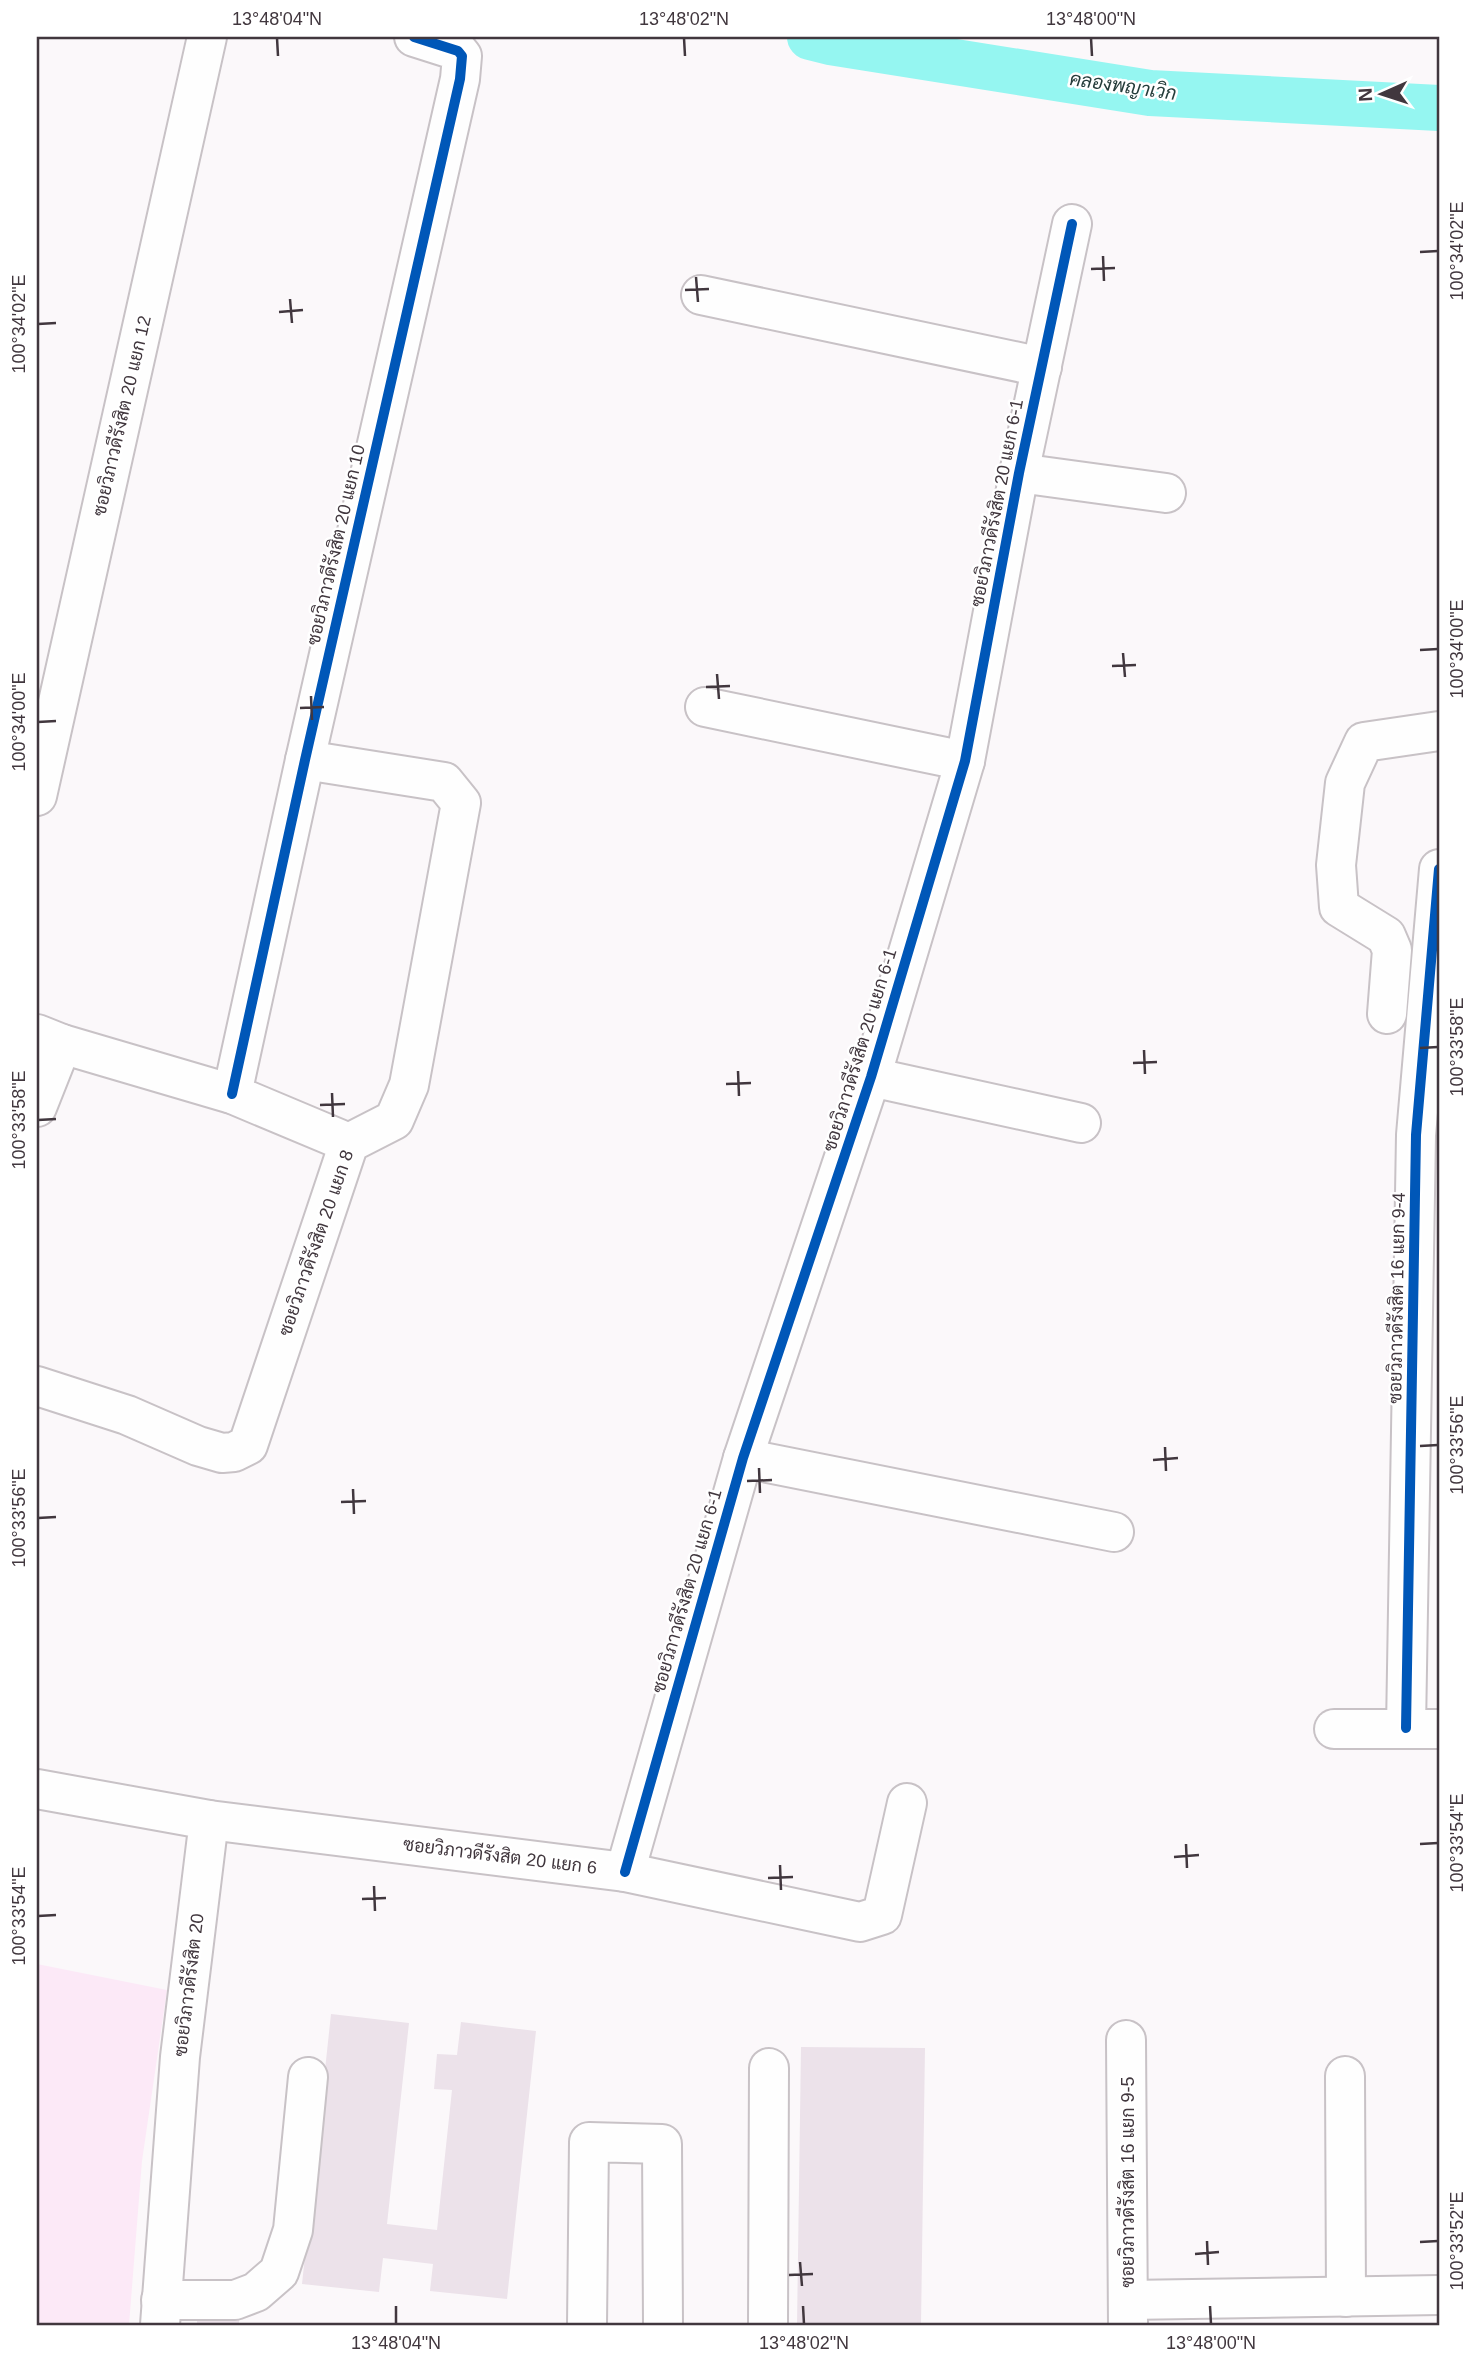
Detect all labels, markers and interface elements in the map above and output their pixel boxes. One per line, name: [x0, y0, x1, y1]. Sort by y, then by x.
text: 13°48'04"N: [232, 9, 322, 29]
text: 13°48'02"N: [639, 9, 729, 29]
text: 13°48'00"N: [1046, 9, 1136, 29]
north arrow: [1346, 60, 1416, 130]
water label: คลองพญาเวิก: [1068, 68, 1178, 105]
text: N: [1355, 87, 1376, 102]
text: 100°34'02"E: [1447, 201, 1467, 301]
text: 100°34'02"E: [9, 274, 29, 374]
street label: ซอยวิภาวดีรังสิต 20 แยก 12: [86, 313, 155, 518]
street label: ซอยวิภาวดีรังสิต 20 แยก 6-1: [964, 397, 1027, 609]
street label: ซอยวิภาวดีรังสิต 20 แยก 10: [300, 442, 369, 647]
text: 100°34'00"E: [1447, 599, 1467, 699]
text: 100°34'00"E: [9, 672, 29, 772]
street label: ซอยวิภาวดีรังสิต 20 แยก 6-1: [817, 945, 900, 1154]
text: 100°33'58"E: [1447, 997, 1467, 1097]
text: 100°33'58"E: [9, 1070, 29, 1170]
street label: ซอยวิภาวดีรังสิต 20 แยก 8: [272, 1146, 357, 1339]
street label: ซอยวิภาวดีรังสิต 16 แยก 9-4: [1382, 1192, 1409, 1404]
text: 100°33'56"E: [1447, 1395, 1467, 1495]
text: 100°33'56"E: [9, 1468, 29, 1568]
street label: ซอยวิภาวดีรังสิต 20 แยก 6-1: [645, 1486, 726, 1695]
text: 100°33'54"E: [1447, 1793, 1467, 1893]
street label: ซอยวิภาวดีรังสิต 20 แยก 6: [402, 1831, 598, 1878]
text: 100°33'54"E: [9, 1866, 29, 1966]
street label: ซอยวิภาวดีรังสิต 20: [167, 1912, 208, 2058]
street label: ซอยวิภาวดีรังสิต 16 แยก 9-5: [1115, 2076, 1138, 2288]
text: 100°33'52"E: [1447, 2191, 1467, 2291]
text: 13°48'04"N: [351, 2333, 441, 2353]
text: 13°48'02"N: [759, 2333, 849, 2353]
text: 13°48'00"N: [1166, 2333, 1256, 2353]

